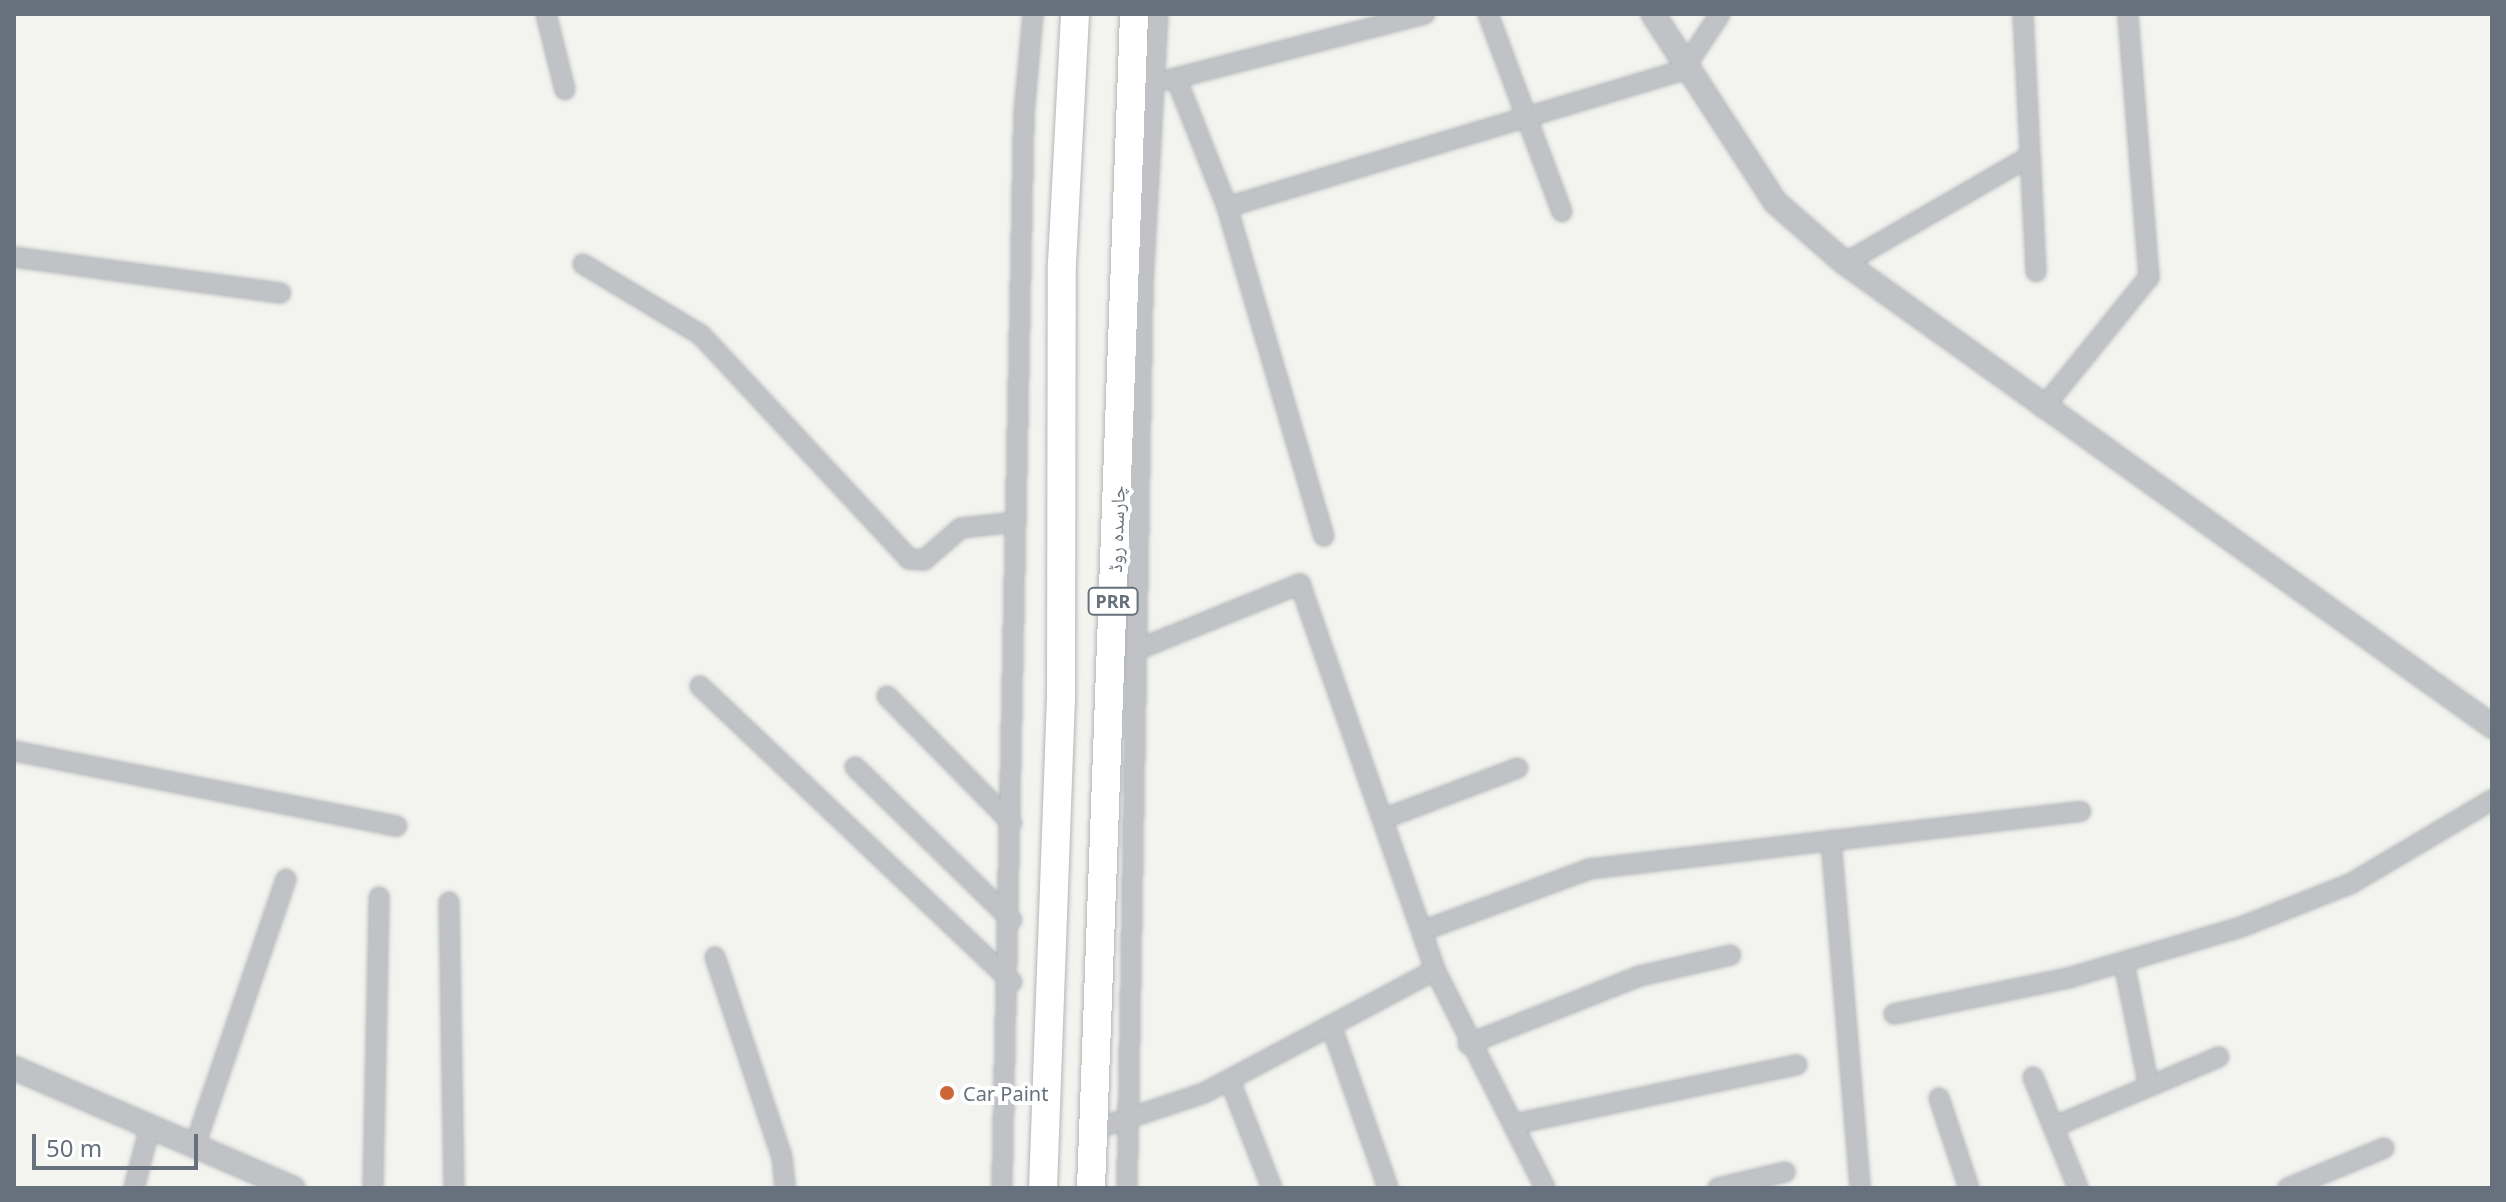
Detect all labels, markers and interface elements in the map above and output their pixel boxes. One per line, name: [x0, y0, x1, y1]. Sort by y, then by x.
street label: چارسدہ روڈ: [1102, 485, 1130, 573]
road number: PRR: [1087, 587, 1139, 615]
place label: Car Paint: [963, 1081, 1048, 1105]
marker: Car Paint: [938, 1084, 956, 1102]
scale bar: [36, 1118, 202, 1168]
text: 50 m: [46, 1131, 102, 1164]

